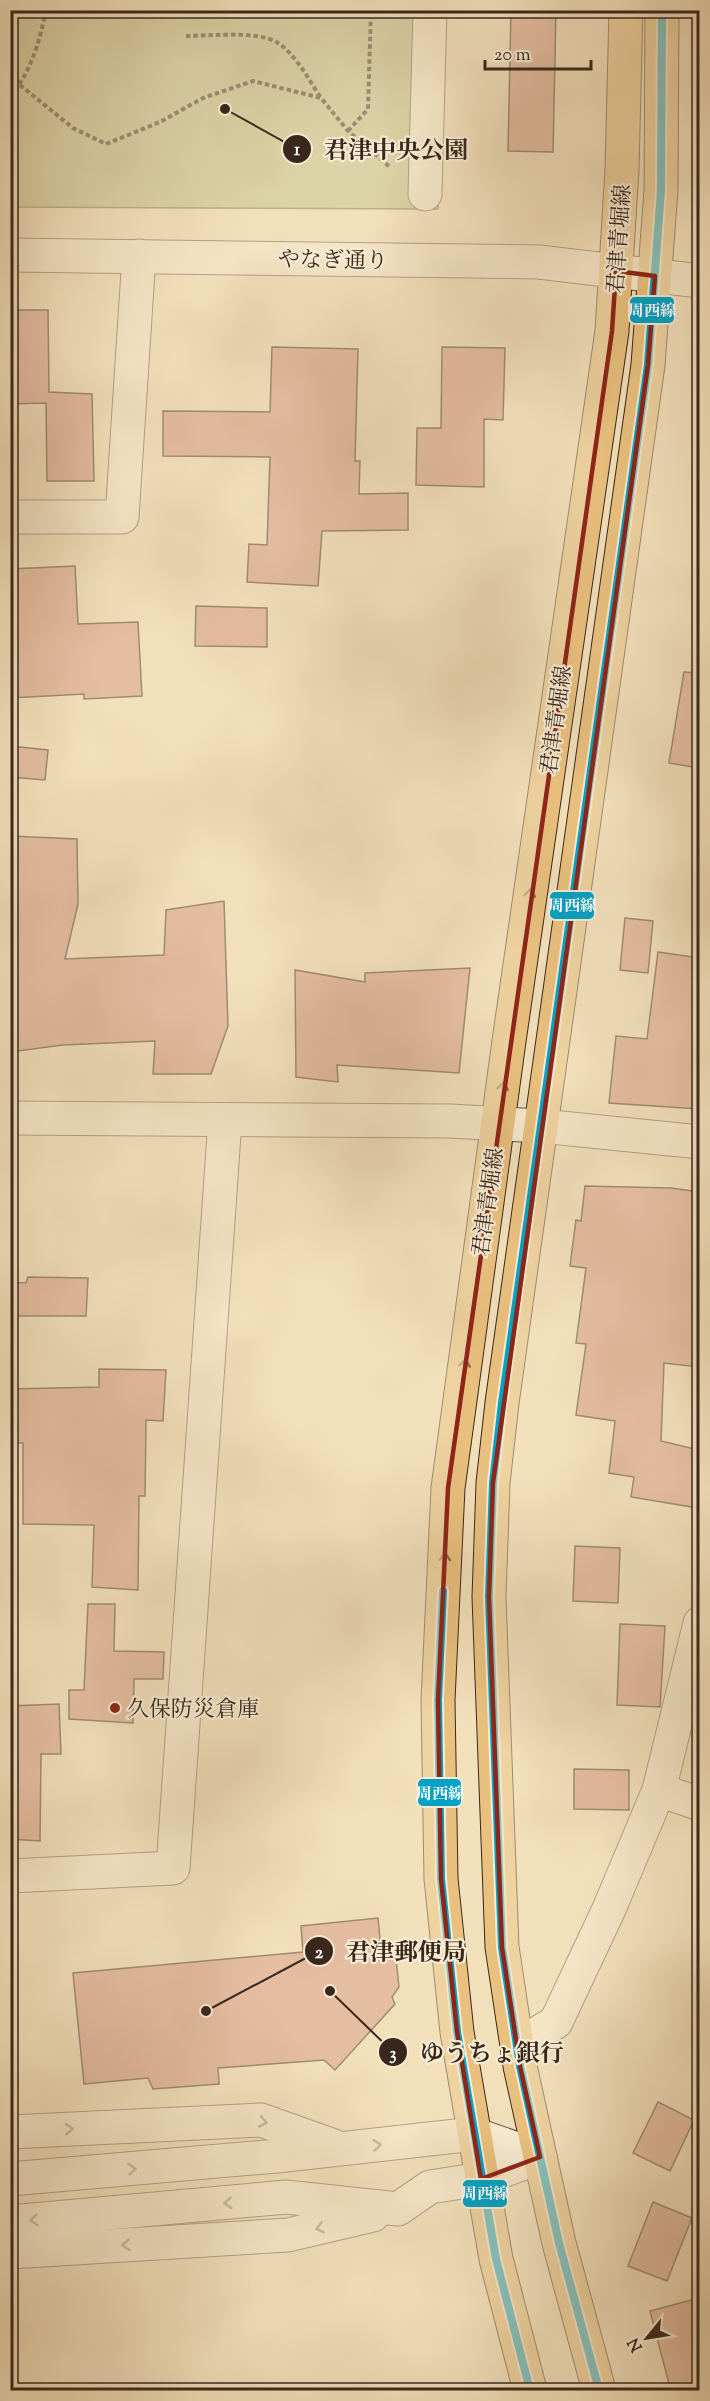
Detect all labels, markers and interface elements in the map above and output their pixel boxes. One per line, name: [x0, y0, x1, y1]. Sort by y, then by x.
scale bar: [485, 33, 592, 71]
text: 20 m: [494, 43, 531, 69]
callout: 君津中央公園: [282, 128, 480, 170]
text: 君津中央公園: [324, 135, 468, 169]
text: 1: [294, 138, 301, 164]
street label: 君津青堀線: [601, 183, 641, 295]
street label: やなぎ通り: [278, 245, 388, 279]
line badge: 周西線: [629, 296, 675, 324]
text: 周西線: [628, 301, 676, 324]
street label: 君津青堀線: [534, 664, 581, 777]
one-way arrow: [524, 889, 536, 898]
line badge: 周西線: [549, 891, 595, 920]
text: 周西線: [548, 896, 596, 919]
one-way arrow: [496, 1082, 508, 1091]
street label: 君津青堀線: [466, 1146, 513, 1259]
one-way arrow: [458, 1358, 471, 1367]
one-way arrow: [438, 1552, 451, 1561]
place label: 久保防災倉庫: [127, 1695, 259, 1727]
marker: 久保防災倉庫: [108, 1701, 122, 1715]
line badge: 周西線: [417, 1778, 462, 1807]
text: 周西線: [416, 1784, 464, 1807]
callout: 君津郵便局: [304, 1930, 478, 1972]
text: 君津郵便局: [346, 1937, 466, 1971]
text: 2: [315, 1941, 324, 1967]
callout: ゆうちょ銀行: [378, 2031, 576, 2073]
text: ゆうちょ銀行: [420, 2038, 564, 2072]
text: 3: [389, 2042, 397, 2068]
one-way arrow: [258, 2115, 268, 2128]
one-way arrow: [64, 2123, 73, 2136]
one-way arrow: [372, 2139, 381, 2152]
one-way arrow: [127, 2163, 136, 2176]
line badge: 周西線: [462, 2179, 508, 2208]
text: 周西線: [461, 2184, 509, 2207]
one-way arrow: [223, 2196, 232, 2209]
one-way arrow: [29, 2213, 38, 2226]
one-way arrow: [315, 2220, 325, 2233]
one-way arrow: [122, 2238, 131, 2251]
north arrow: [617, 2308, 677, 2368]
text: N: [623, 2333, 649, 2356]

